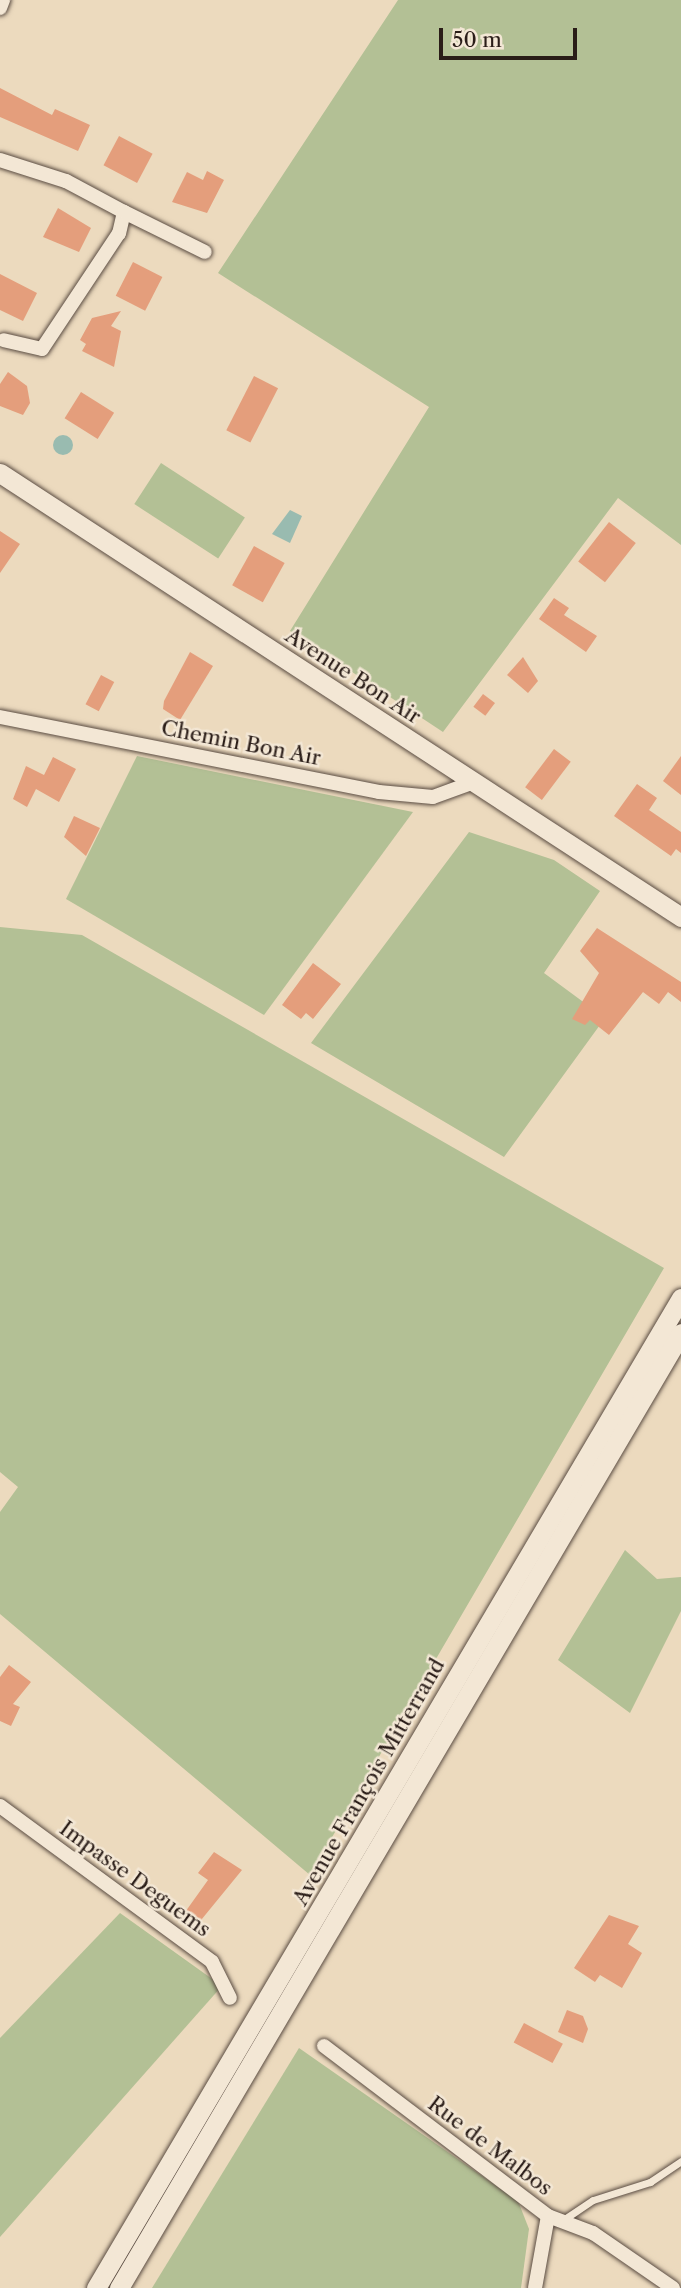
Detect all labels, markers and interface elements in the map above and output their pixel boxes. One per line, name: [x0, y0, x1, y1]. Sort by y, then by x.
scale bar: [443, 14, 581, 58]
text: 50 m: [452, 27, 502, 52]
street label: Avenue Bon Air: [280, 623, 426, 729]
street label: Chemin Bon Air: [159, 715, 323, 771]
street label: Avenue François Mitterrand: [288, 1654, 450, 1910]
street label: Impasse Deguems: [55, 1816, 215, 1942]
street label: Rue de Malbos: [423, 2091, 557, 2201]

